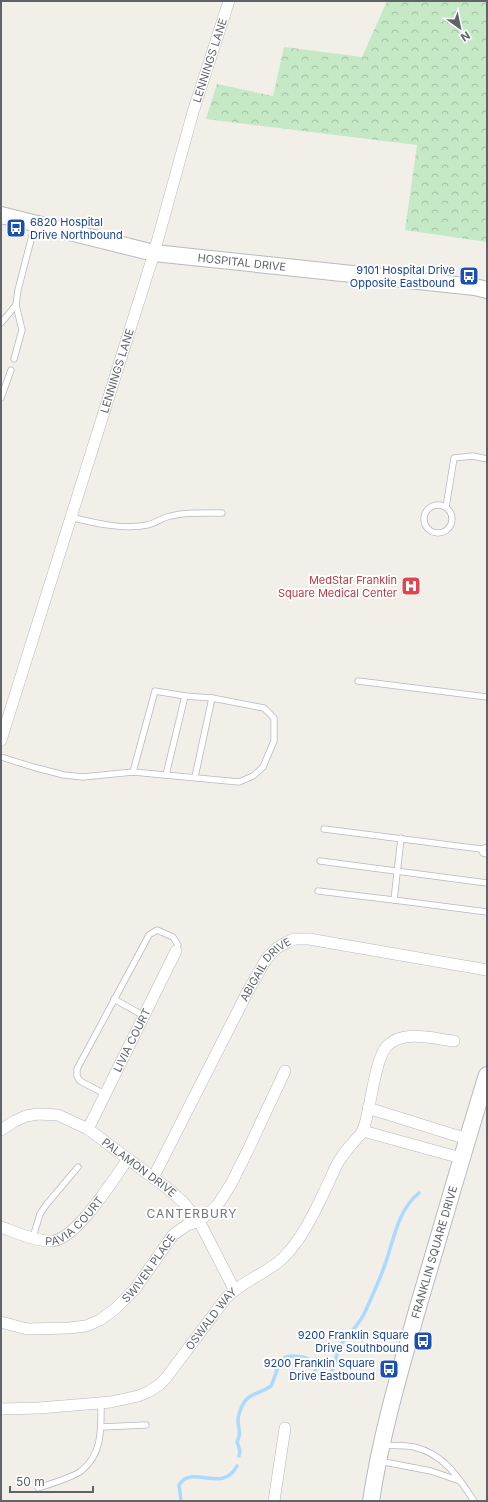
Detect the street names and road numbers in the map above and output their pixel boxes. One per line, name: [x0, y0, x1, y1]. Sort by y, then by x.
street label: LENNINGS LANE: [190, 16, 230, 104]
street label: HOSPITAL DRIVE: [197, 251, 287, 274]
street label: LENNINGS LANE: [97, 327, 137, 415]
street label: ABIGAIL DRIVE: [237, 934, 293, 1004]
street label: LIVIA COURT: [110, 1006, 154, 1074]
street label: PALAMON DRIVE: [99, 1135, 179, 1200]
street label: FRANKLIN SQUARE DRIVE: [408, 1184, 460, 1320]
street label: PAVIA COURT: [45, 1194, 106, 1248]
street label: SWIVEN PLACE: [119, 1231, 179, 1305]
street label: OSWALD WAY: [183, 1284, 240, 1353]

